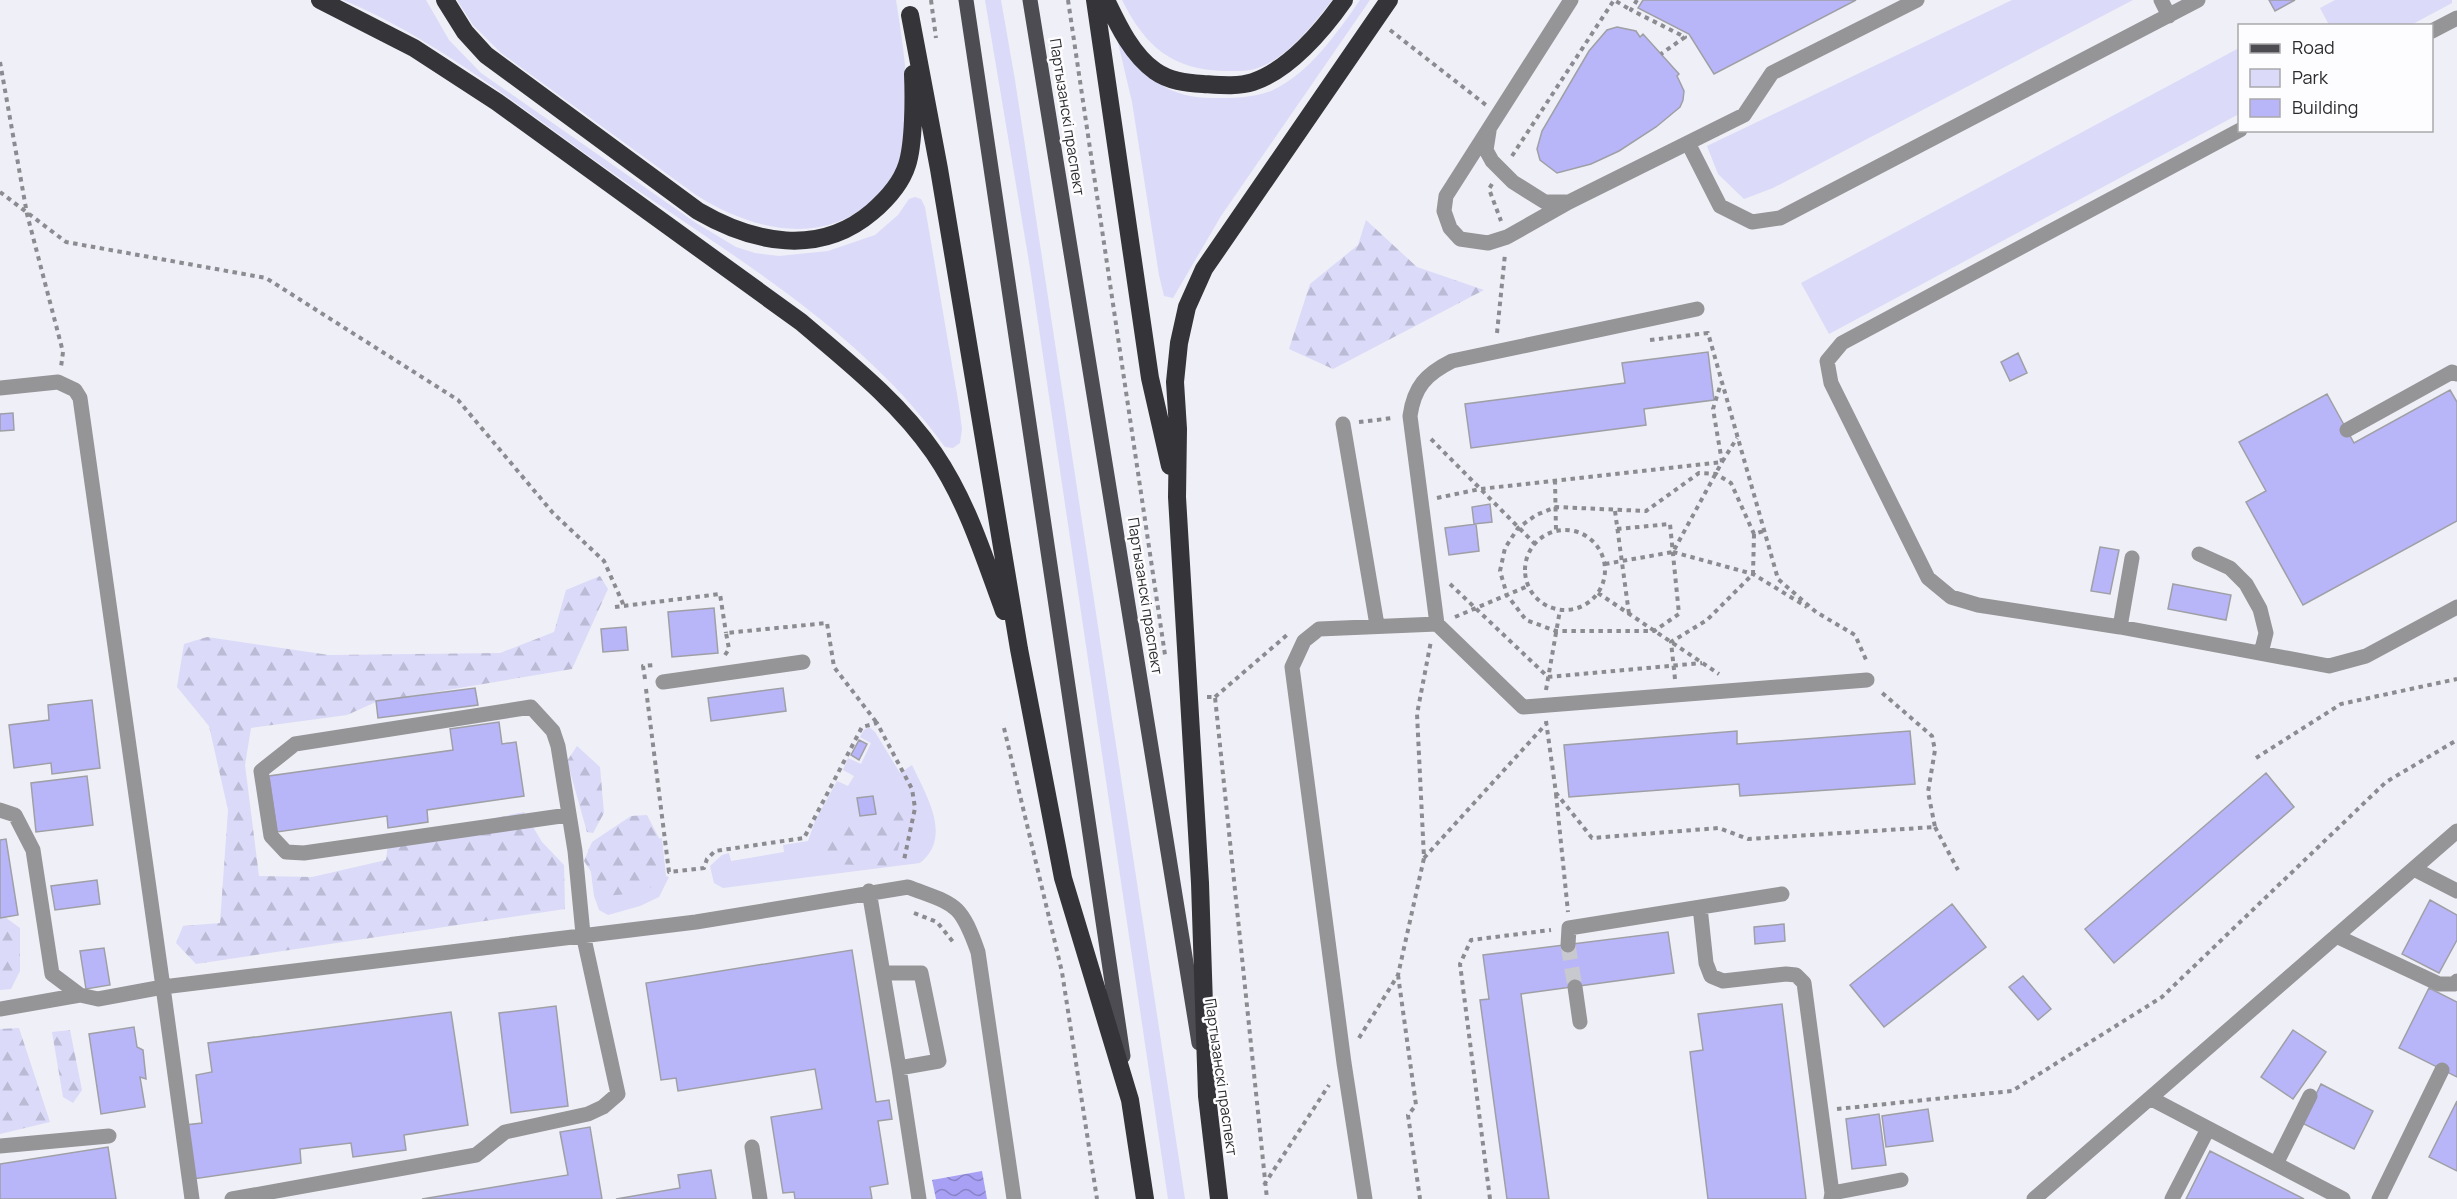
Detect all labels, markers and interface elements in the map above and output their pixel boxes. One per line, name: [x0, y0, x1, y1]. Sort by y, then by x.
legend: [2238, 24, 2433, 132]
text: Road: [2292, 35, 2335, 59]
street label: Партызанскі праспект: [1045, 37, 1090, 197]
text: Park: [2292, 65, 2329, 89]
text: Building: [2292, 95, 2358, 119]
street label: Партызанскі праспект: [1123, 516, 1168, 676]
street label: Партызанскі праспект: [1200, 997, 1243, 1157]

